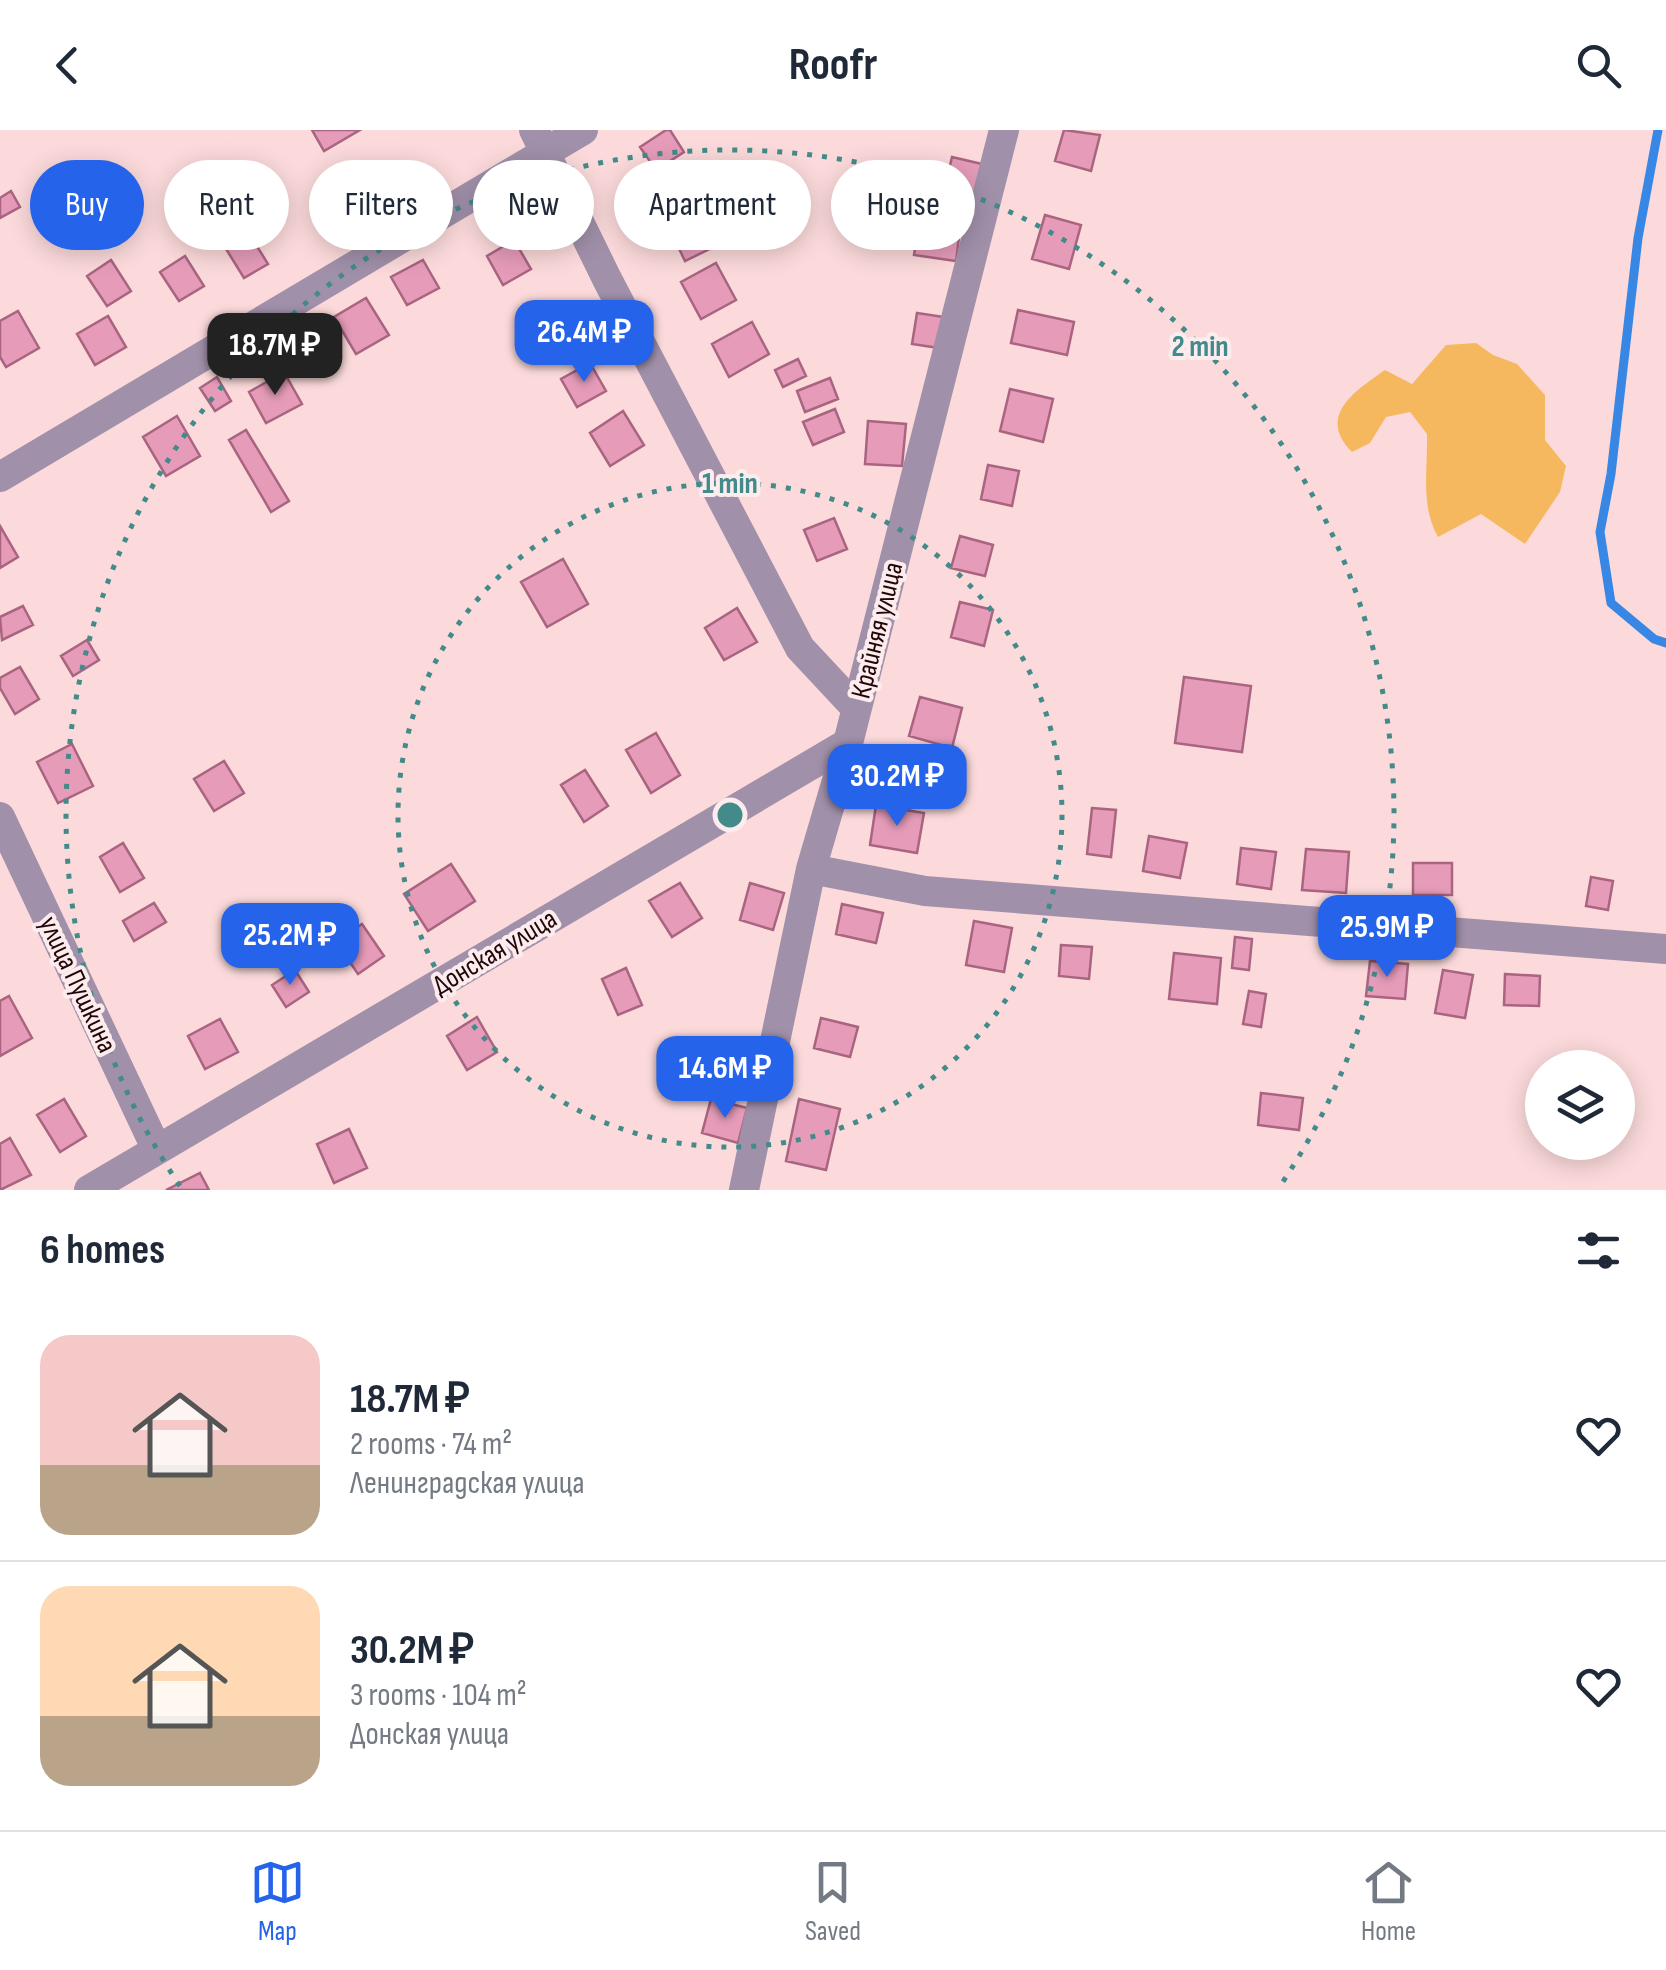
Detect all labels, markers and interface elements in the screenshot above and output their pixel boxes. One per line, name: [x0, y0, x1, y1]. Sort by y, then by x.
icon: back: [40, 38, 95, 93]
text: Roofr: [789, 38, 877, 93]
icon: search: [1571, 38, 1626, 93]
chip: Buy: [30, 160, 144, 250]
chip: Rent: [164, 160, 289, 250]
chip: Filters: [309, 160, 453, 250]
chip: New: [473, 160, 594, 250]
chip: Apartment: [614, 160, 811, 250]
chip: House: [831, 160, 975, 250]
pin: 26.4M ₽: [492, 300, 676, 385]
pin: 18.7M ₽: [183, 313, 367, 398]
text: 26.4M ₽: [537, 313, 631, 352]
text: 18.7M ₽: [229, 326, 321, 365]
text: 2 min: [1171, 329, 1229, 365]
text: 1 min: [702, 466, 758, 502]
street label: Крайняя улица: [845, 559, 910, 702]
pin: 30.2M ₽: [805, 744, 989, 829]
text: 30.2M ₽: [850, 757, 944, 796]
centre of rings: [712, 797, 748, 833]
pin: 25.9M ₽: [1295, 895, 1479, 980]
street label: Донская улица: [427, 902, 563, 1002]
pin: 25.2M ₽: [198, 903, 382, 988]
text: 25.9M ₽: [1340, 908, 1434, 947]
street label: улица Пушкина: [32, 911, 124, 1058]
text: 25.2M ₽: [243, 916, 337, 955]
pin: 14.6M ₽: [633, 1036, 817, 1121]
text: 14.6M ₽: [678, 1049, 772, 1088]
map controls: [1525, 1050, 1635, 1160]
button: layers: [1525, 1050, 1635, 1160]
icon: filters: [1571, 1223, 1626, 1278]
text: 6 homes: [40, 1225, 165, 1276]
text: 18.7M ₽: [350, 1374, 470, 1425]
icon: home: [120, 1375, 240, 1495]
icon: heart: [1571, 1408, 1626, 1463]
text: 2 rooms · 74 m²: [350, 1425, 512, 1464]
text: Ленинградская улица: [350, 1464, 585, 1503]
text: 30.2M ₽: [350, 1625, 474, 1676]
icon: home: [120, 1626, 240, 1746]
icon: heart: [1571, 1659, 1626, 1714]
text: 3 rooms · 104 m²: [350, 1676, 527, 1715]
text: Донская улица: [350, 1715, 509, 1754]
tab: Map: [250, 1855, 305, 1948]
tab: Saved: [805, 1855, 861, 1948]
tab: Home: [1361, 1855, 1416, 1948]

